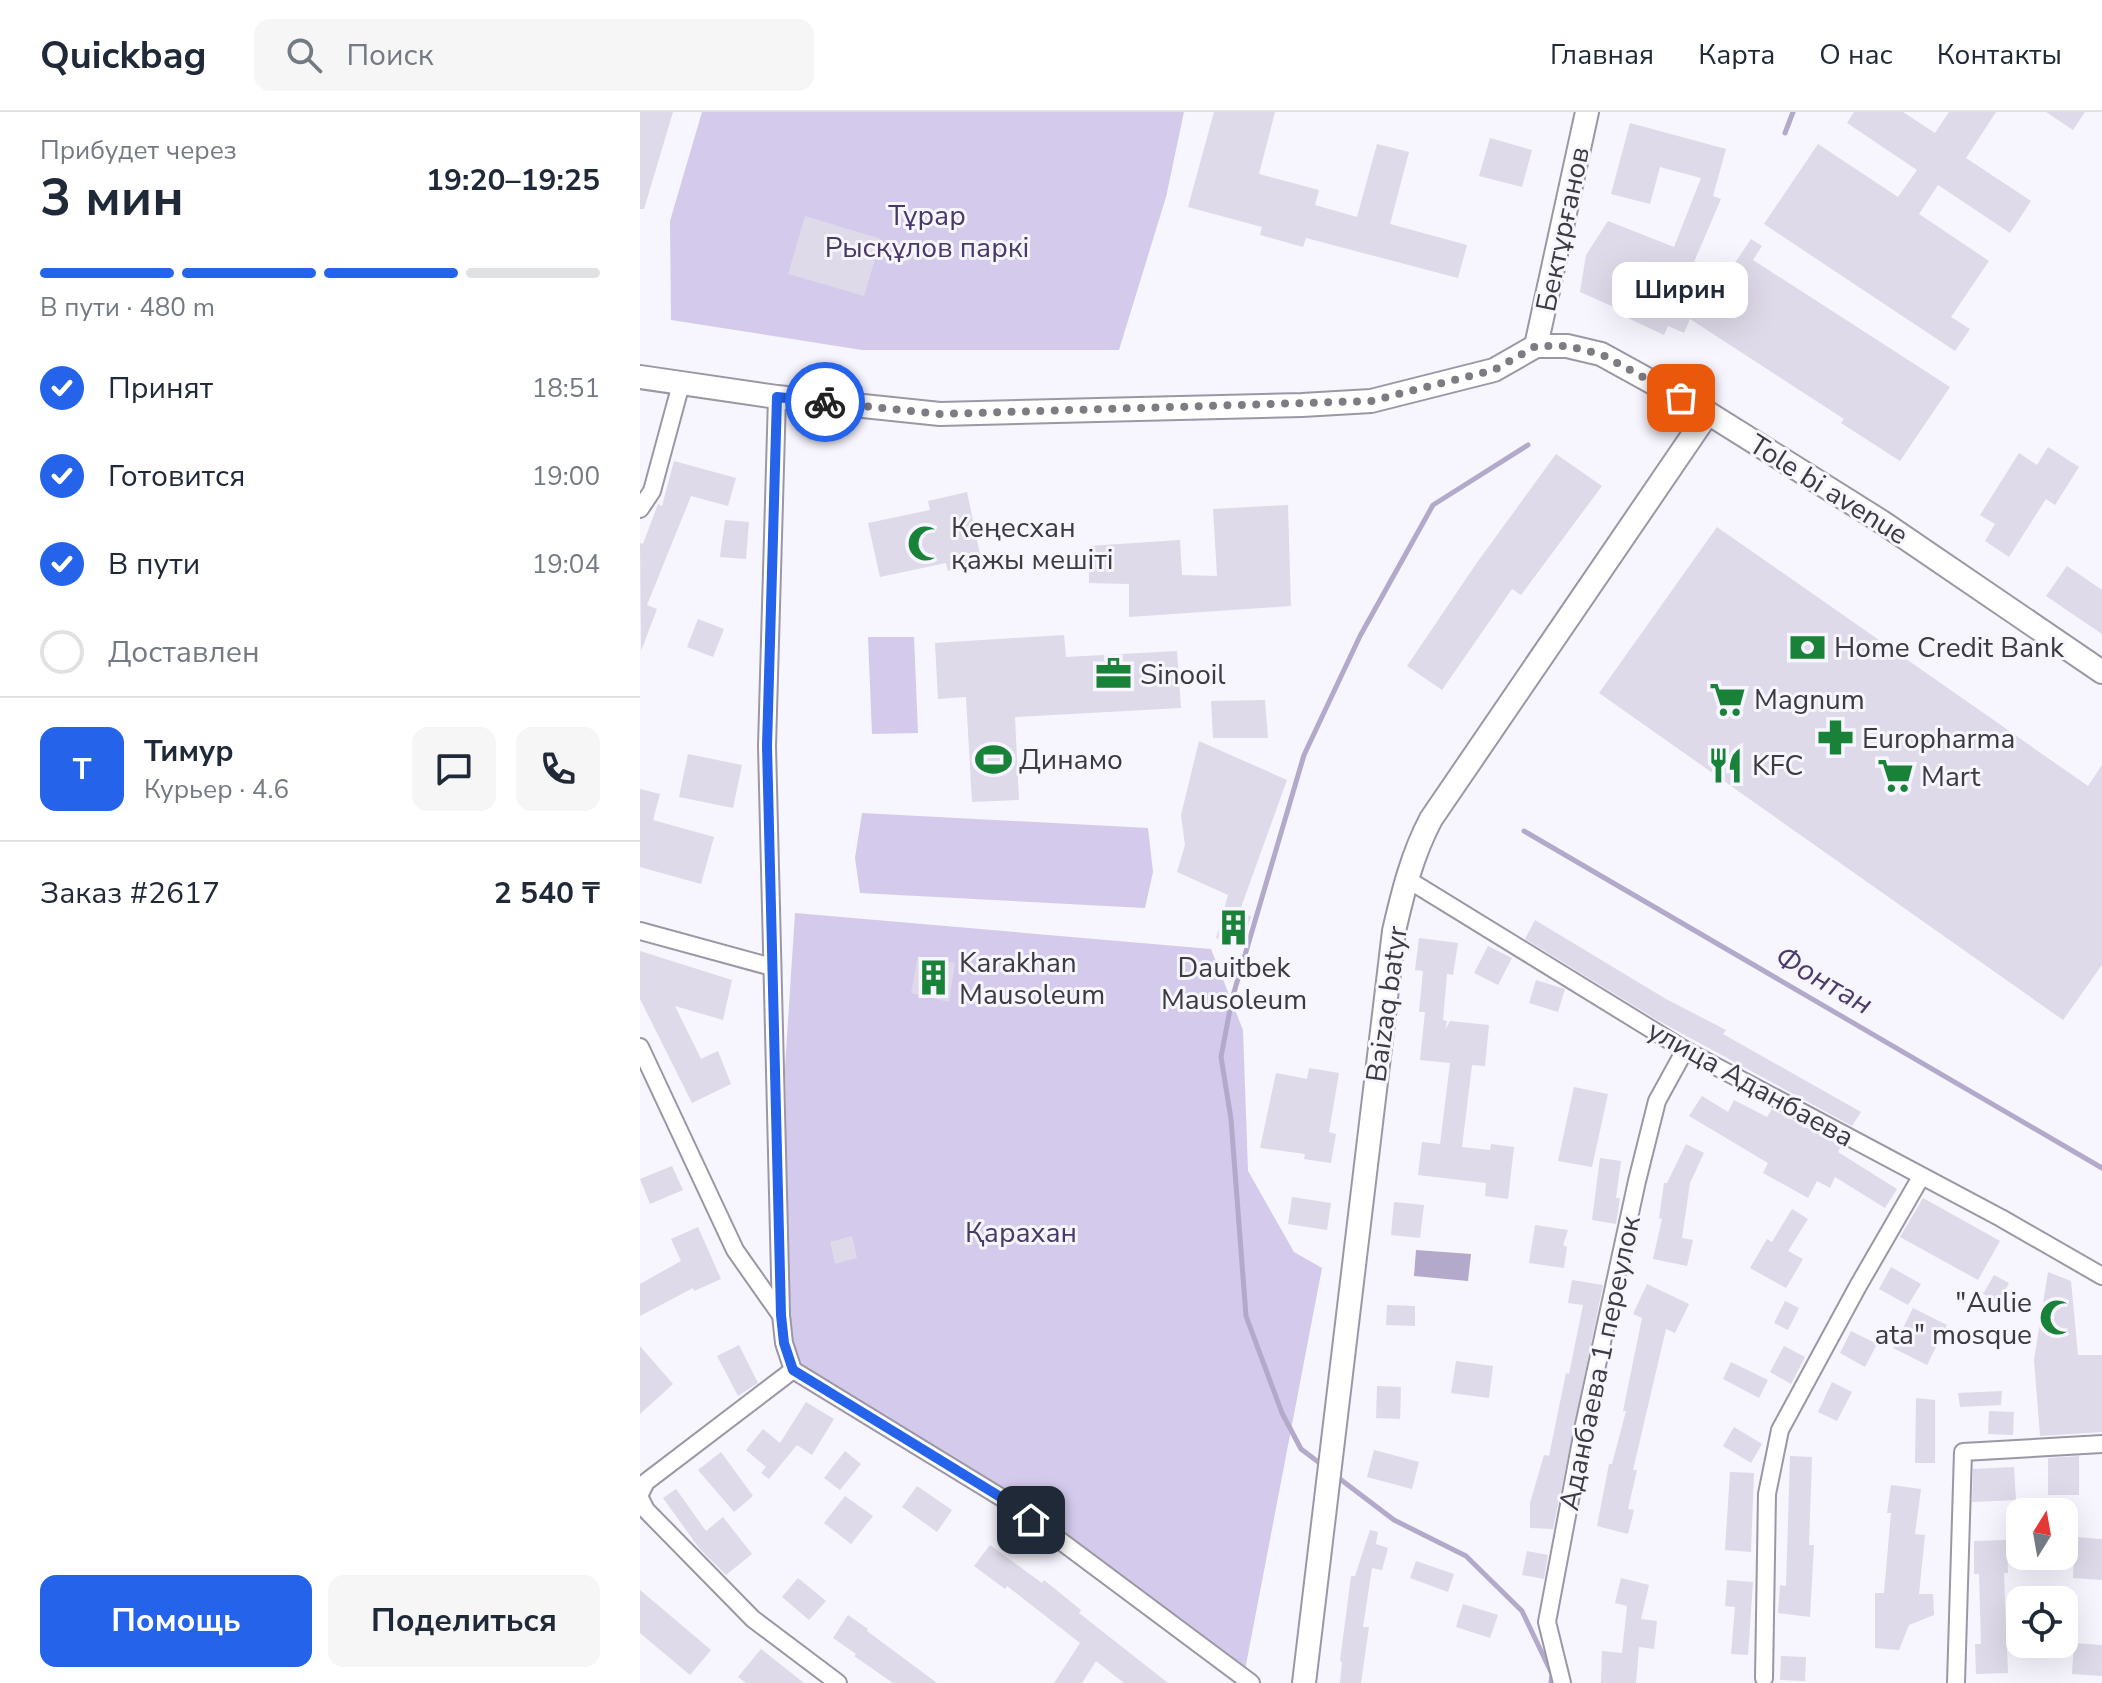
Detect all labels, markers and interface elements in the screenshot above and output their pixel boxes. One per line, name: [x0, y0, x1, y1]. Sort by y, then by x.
search box: [254, 19, 814, 91]
text: Quickbag: [40, 30, 206, 81]
icon: search: [282, 33, 326, 77]
text: Поиск: [346, 35, 434, 76]
text: Главная: [1550, 36, 1654, 74]
text: Карта: [1698, 36, 1775, 74]
text: О нас: [1819, 36, 1893, 74]
text: Контакты: [1937, 36, 2062, 74]
text: Прибудет через: [40, 133, 237, 168]
street label: Бектұрғанов: [1527, 143, 1599, 315]
text: 19:20–19:25: [426, 160, 600, 201]
text: 3 мин: [40, 162, 184, 233]
park label: Тұрар Рысқұлов паркі: [825, 197, 1029, 267]
callout: Ширин: [1613, 262, 1749, 318]
text: Ширин: [1634, 272, 1726, 307]
text: В пути · 480 m: [40, 290, 215, 325]
courier: [785, 362, 865, 442]
pin: [1647, 364, 1715, 432]
icon: check: [40, 366, 84, 410]
text: Принят: [108, 368, 213, 409]
text: 18:51: [532, 371, 600, 406]
icon: bag: [1659, 376, 1703, 420]
icon: bike: [803, 380, 847, 424]
street label: Tole bi avenue: [1742, 426, 1915, 554]
icon: check: [40, 454, 84, 498]
text: Готовится: [108, 456, 245, 497]
text: 19:00: [532, 459, 600, 494]
place label: Кеңесхан қажы мешіті: [951, 509, 1114, 579]
mosque icon: Кеңесхан қажы мешіті: [906, 524, 944, 562]
icon: check: [40, 542, 84, 586]
text: В пути: [108, 544, 200, 585]
text: 19:04: [532, 547, 600, 582]
bank icon: Home Credit Bank: [1789, 628, 1827, 666]
place label: Home Credit Bank: [1834, 629, 2065, 667]
text: Доставлен: [108, 632, 260, 673]
office icon: Sinooil: [1095, 655, 1133, 693]
place label: Sinooil: [1140, 656, 1226, 694]
supermarket icon: Magnum: [1709, 680, 1747, 718]
place label: Magnum: [1754, 681, 1865, 719]
pharmacy icon: Europharma: [1817, 719, 1855, 757]
place label: Europharma: [1862, 720, 2015, 758]
button: chat: [412, 727, 496, 811]
button: phone: [516, 727, 600, 811]
text: Тимур: [144, 731, 234, 772]
sports icon: Динамо: [974, 740, 1012, 778]
place label: Динамо: [1019, 741, 1123, 779]
restaurant icon: KFC: [1707, 746, 1745, 784]
place label: KFC: [1752, 747, 1803, 785]
text: Т: [73, 749, 91, 790]
supermarket icon: Mart: [1876, 757, 1914, 795]
place label: Mart: [1921, 758, 1981, 796]
text: Курьер · 4.6: [144, 772, 289, 807]
text: Заказ #2617: [40, 873, 220, 914]
text: 2 540 ₸: [494, 873, 600, 914]
building icon: Dauitbek Mausoleum: [1215, 908, 1253, 946]
street label: Baizaq batyr: [1357, 924, 1417, 1085]
water label: Фонтан: [1767, 936, 1880, 1025]
place label: Karakhan Mausoleum: [959, 944, 1105, 1014]
place label: Dauitbek Mausoleum: [1161, 949, 1307, 1019]
building icon: Karakhan Mausoleum: [914, 959, 952, 997]
street label: улица Аданбаева: [1641, 1011, 1860, 1156]
street label: Аданбаева 1 переулок: [1550, 1212, 1650, 1514]
park label: Қарахан: [965, 1214, 1077, 1252]
place label: "Aulie ata" mosque: [1874, 1284, 2032, 1354]
mosque icon: "Aulie ata" mosque: [2039, 1299, 2077, 1337]
pin: [997, 1486, 1065, 1554]
icon: home: [1009, 1498, 1053, 1542]
north arrow: [2006, 1498, 2078, 1570]
map controls: [2006, 1498, 2078, 1658]
button: Помощь: [40, 1575, 312, 1667]
button: Поделиться: [328, 1575, 600, 1667]
button: locate: [2006, 1586, 2078, 1658]

